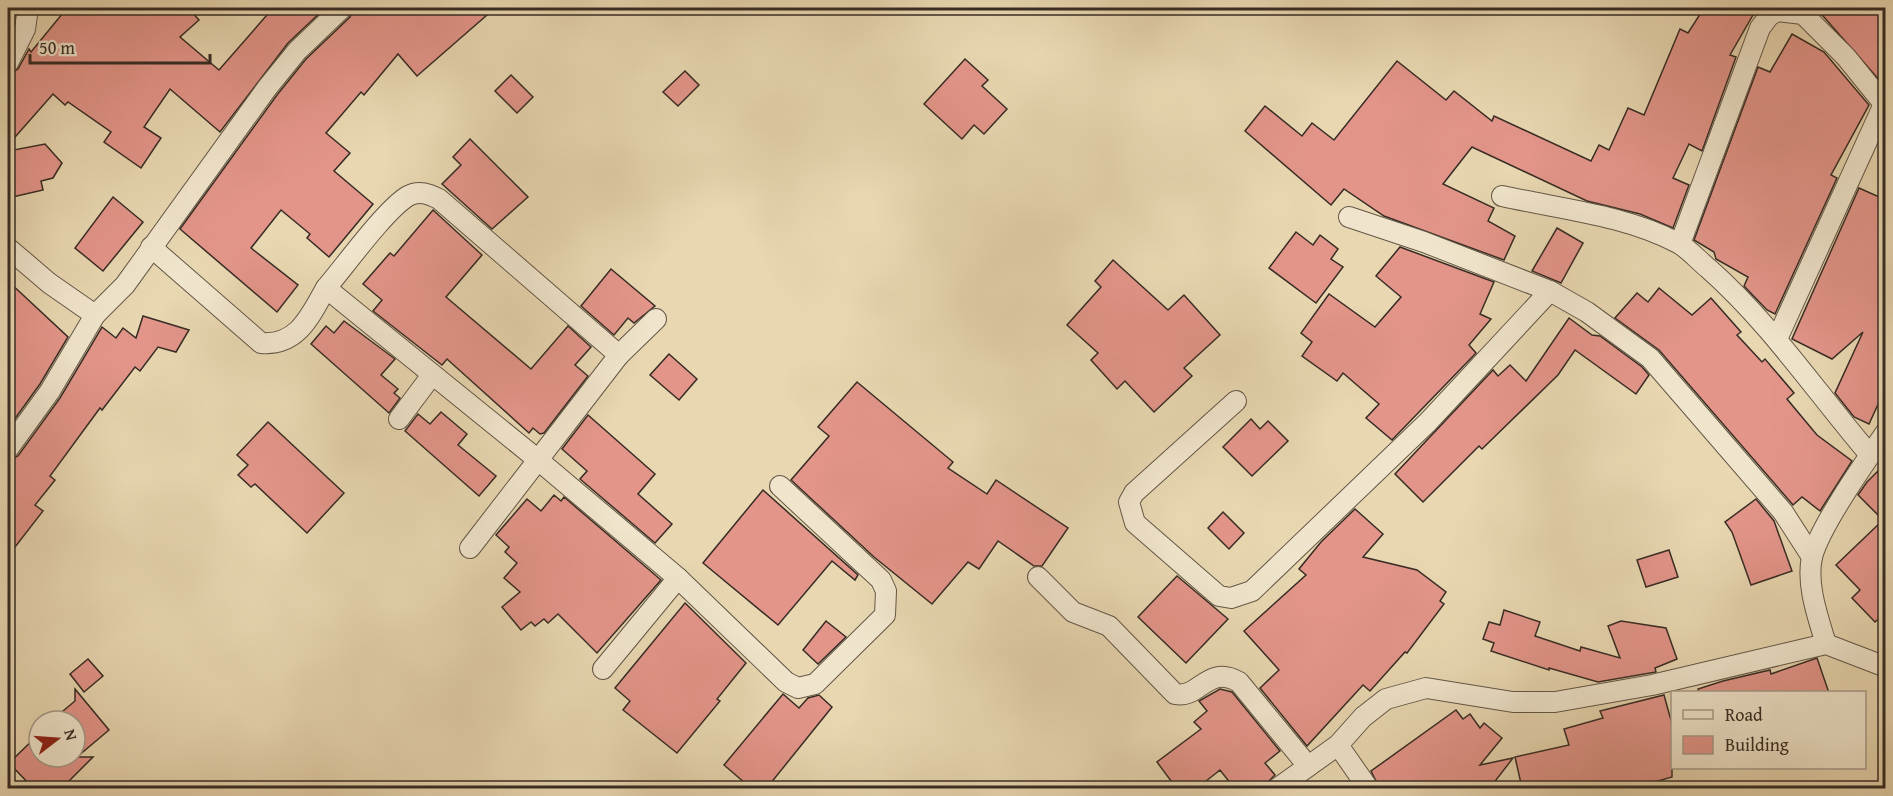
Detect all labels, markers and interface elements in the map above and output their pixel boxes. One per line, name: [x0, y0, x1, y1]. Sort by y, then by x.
scale bar: [30, 27, 210, 65]
text: 50 m: [39, 34, 75, 61]
legend: [1671, 691, 1866, 769]
text: Road: [1725, 701, 1763, 728]
north arrow: [27, 709, 87, 769]
text: N: [58, 726, 84, 744]
text: Building: [1725, 731, 1789, 758]

